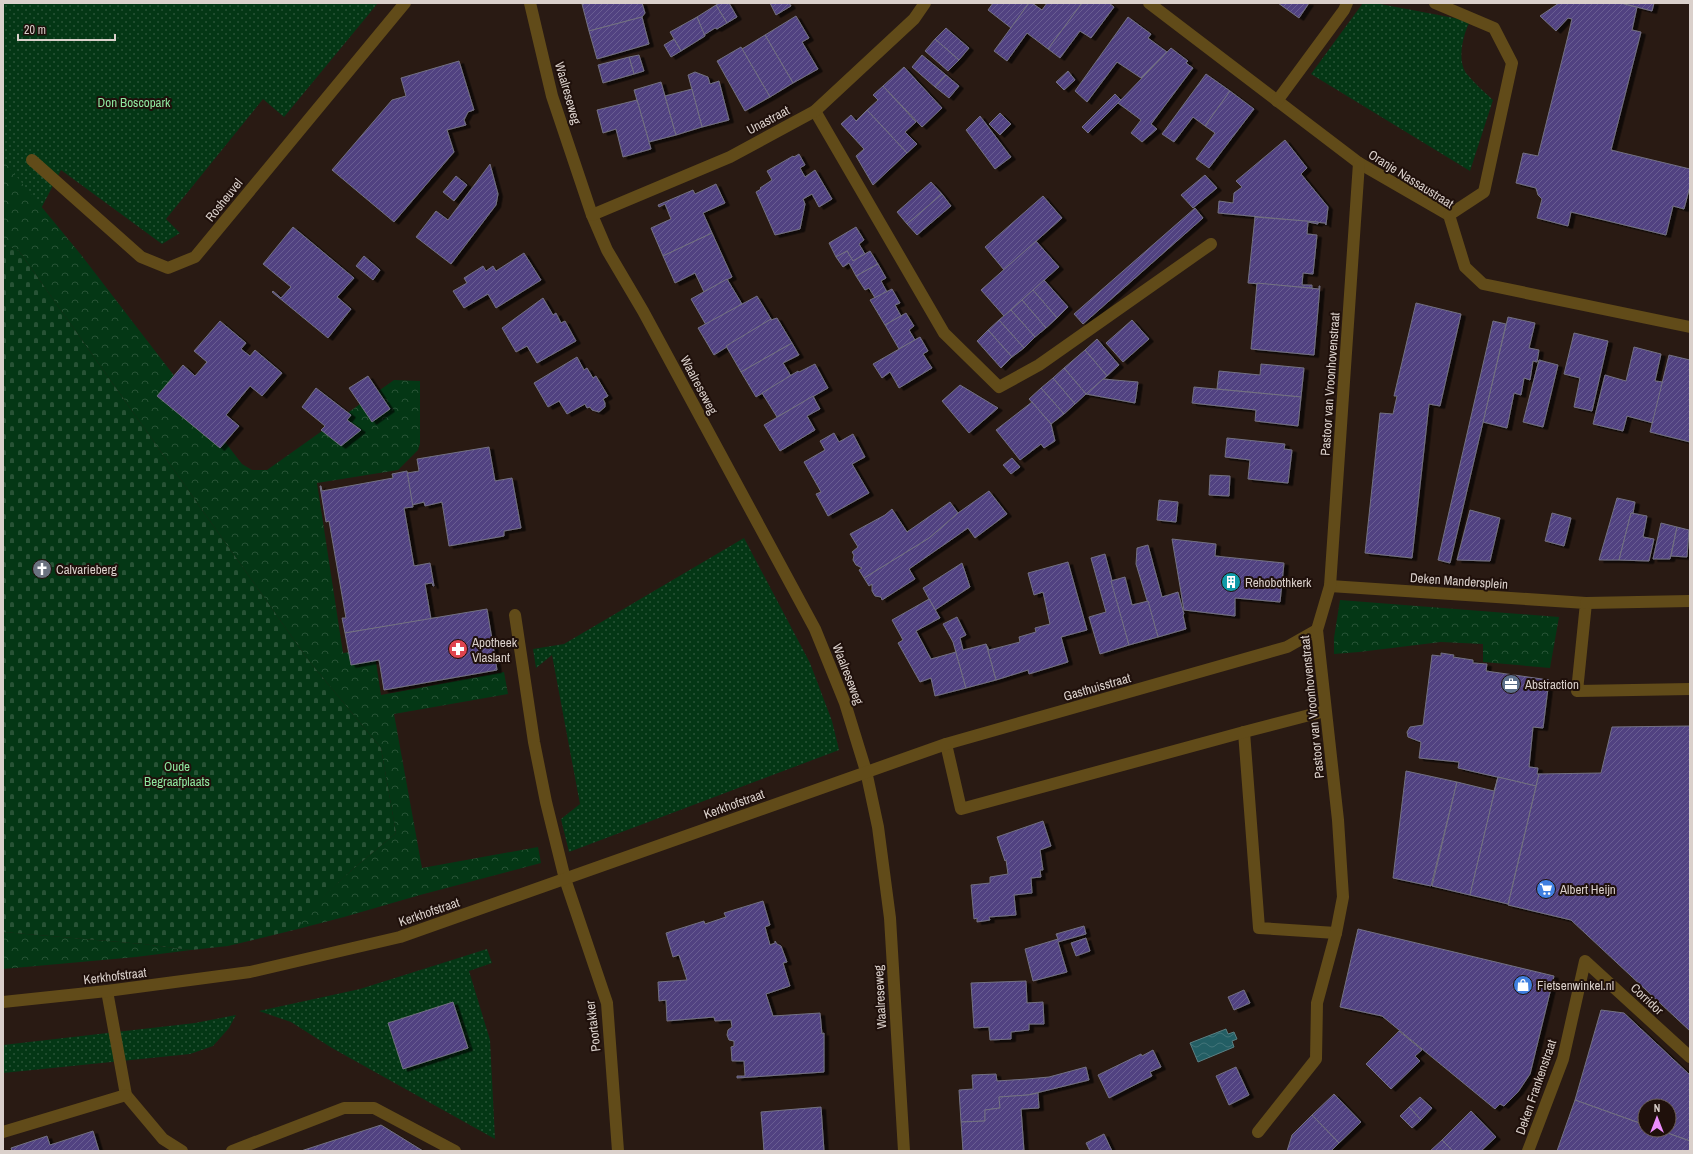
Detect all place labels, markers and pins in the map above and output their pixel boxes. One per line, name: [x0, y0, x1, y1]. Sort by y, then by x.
church icon: Calvarieberg: [31, 558, 53, 580]
place label: Calvarieberg: [56, 561, 117, 578]
building icon: Rehobothkerk: [1220, 571, 1242, 593]
place label: Rehobothkerk: [1245, 574, 1312, 591]
place label: Apotheek Vlaslant: [471, 634, 518, 666]
pharmacy icon: Apotheek Vlaslant: [447, 638, 469, 660]
office icon: Abstraction: [1500, 673, 1522, 695]
place label: Abstraction: [1524, 676, 1579, 693]
supermarket icon: Albert Heijn: [1535, 878, 1557, 900]
place label: Albert Heijn: [1559, 881, 1616, 898]
shop icon: Fietsenwinkel.nl: [1512, 974, 1534, 996]
place label: Fietsenwinkel.nl: [1537, 977, 1614, 994]

